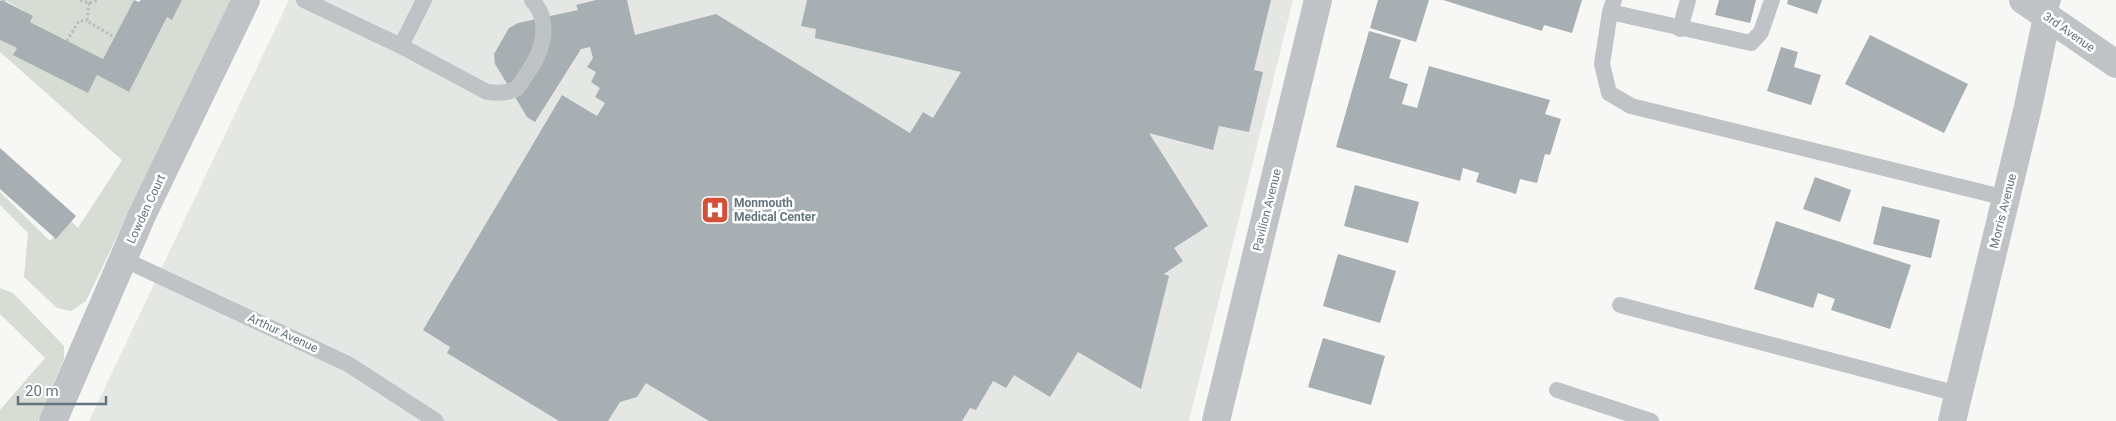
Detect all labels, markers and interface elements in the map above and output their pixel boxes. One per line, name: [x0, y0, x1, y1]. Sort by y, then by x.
street label: 3rd Avenue: [2041, 9, 2097, 55]
street label: Pavilion Avenue: [1250, 167, 1284, 253]
street label: Lowden Court: [124, 172, 168, 246]
street label: Morris Avenue: [1987, 172, 2019, 250]
hospital icon: Monmouth Medical Center: [700, 195, 730, 225]
place label: Monmouth Medical Center: [734, 196, 816, 224]
street label: Arthur Avenue: [246, 311, 320, 355]
scale bar: [18, 374, 105, 406]
text: 20 m: [25, 382, 59, 400]

